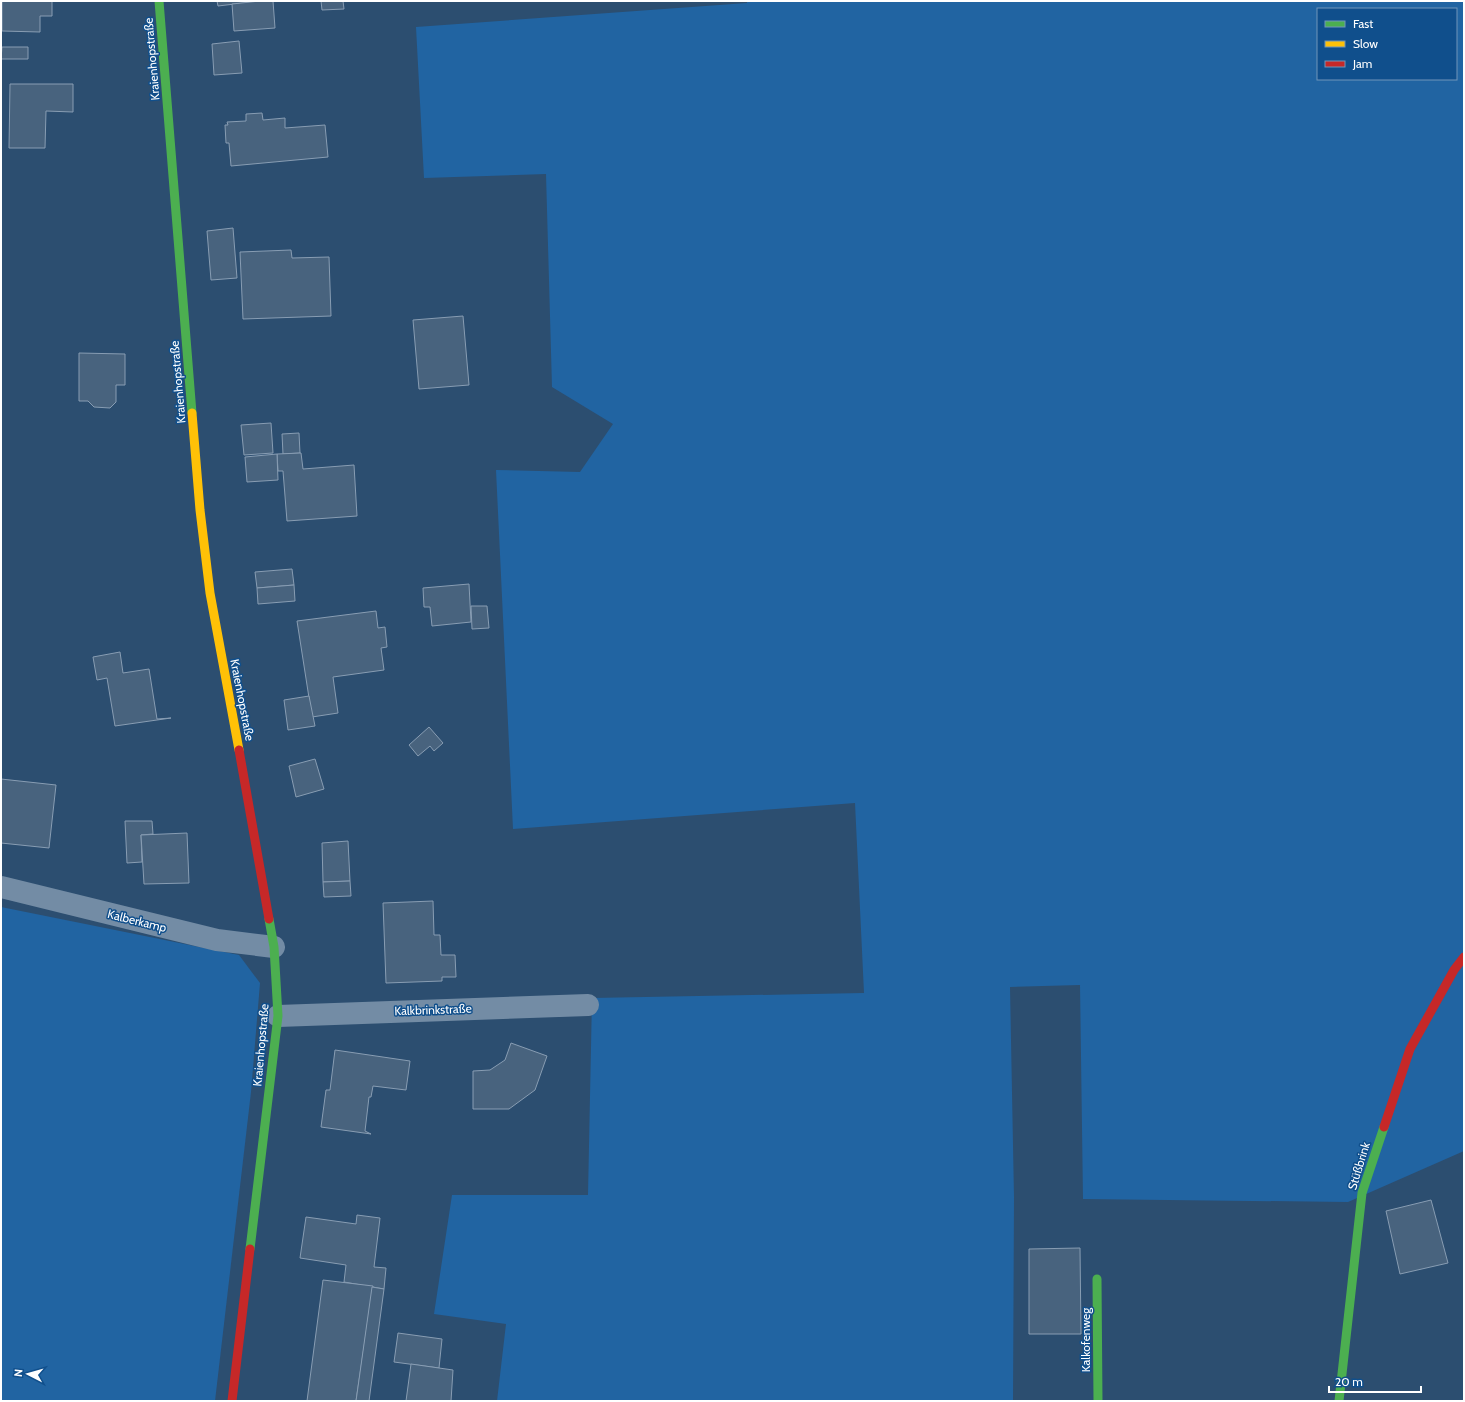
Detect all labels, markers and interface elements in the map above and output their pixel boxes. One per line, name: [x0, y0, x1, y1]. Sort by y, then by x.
legend: [1317, 8, 1457, 80]
text: Fast: [1353, 16, 1373, 31]
street label: Kraienhopstraße: [140, 17, 163, 101]
text: Slow: [1353, 36, 1378, 51]
text: Jam: [1352, 56, 1372, 71]
street label: Kraienhopstraße: [166, 340, 189, 424]
street label: Kraienhopstraße: [227, 658, 258, 742]
street label: Kalberkamp: [106, 906, 168, 935]
street label: Kalkbrinkstraße: [394, 1001, 472, 1018]
street label: Kraienhopstraße: [249, 1003, 272, 1087]
street label: Stüßbrink: [1344, 1140, 1373, 1192]
street label: Kalkofenweg: [1078, 1307, 1093, 1372]
north arrow: [8, 1354, 48, 1394]
text: N: [11, 1368, 25, 1378]
scale bar: [1329, 1368, 1421, 1394]
text: 20 m: [1335, 1374, 1363, 1389]

